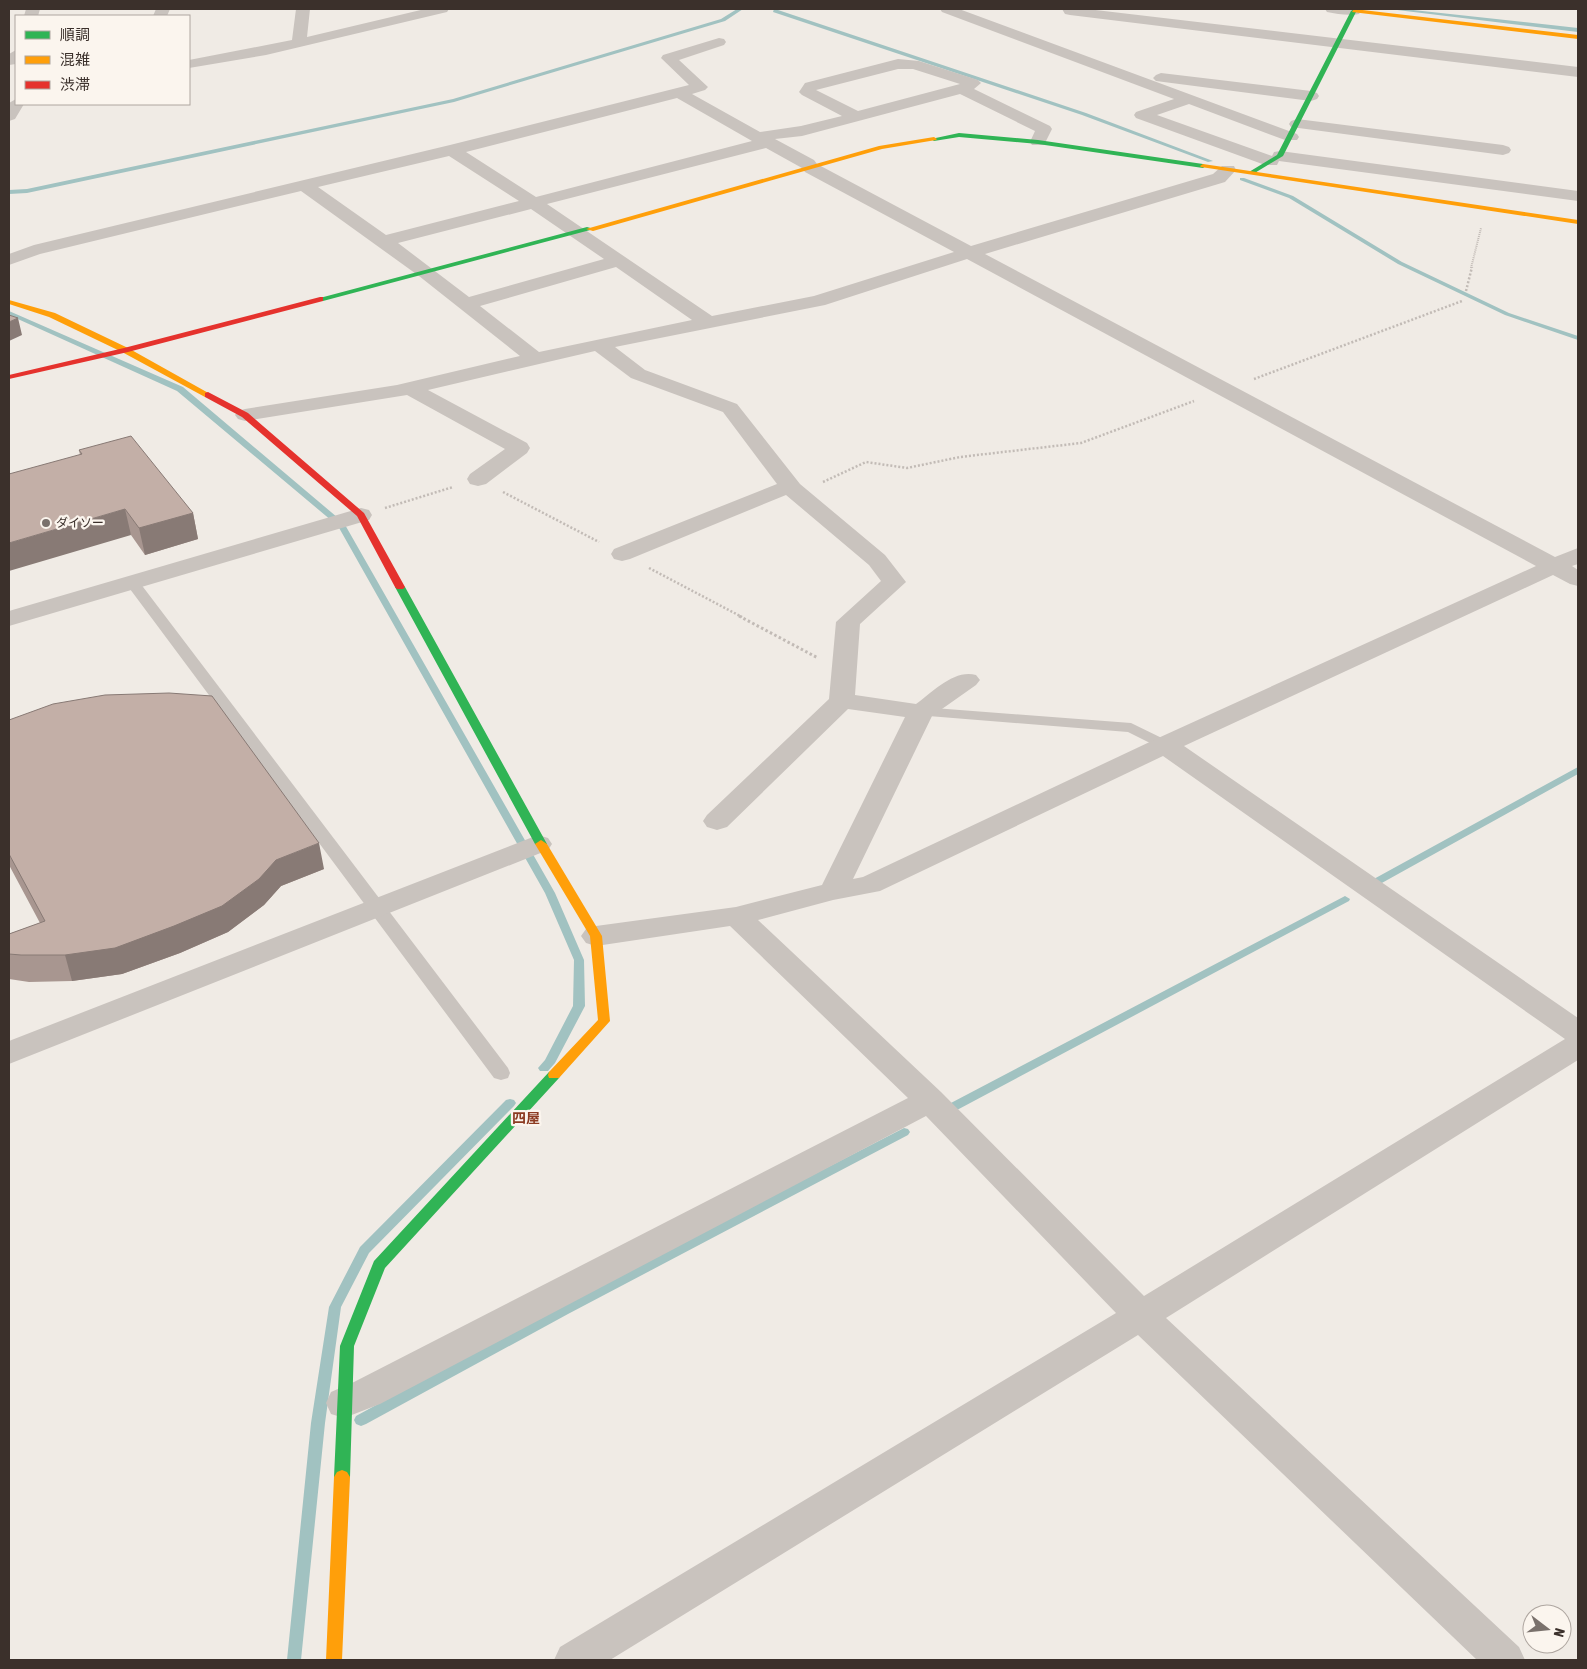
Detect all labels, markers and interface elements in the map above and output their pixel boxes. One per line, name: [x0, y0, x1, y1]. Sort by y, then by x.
legend: [15, 15, 190, 105]
text: 順調: [60, 26, 90, 43]
text: 混雑: [60, 51, 90, 68]
text: 渋滞: [60, 76, 90, 93]
place label: ダイソー: [56, 516, 104, 530]
marker: ダイソー: [40, 517, 52, 529]
district label: 四屋: [512, 1110, 540, 1126]
north arrow: [1522, 1604, 1572, 1654]
text: N: [1551, 1626, 1568, 1639]

